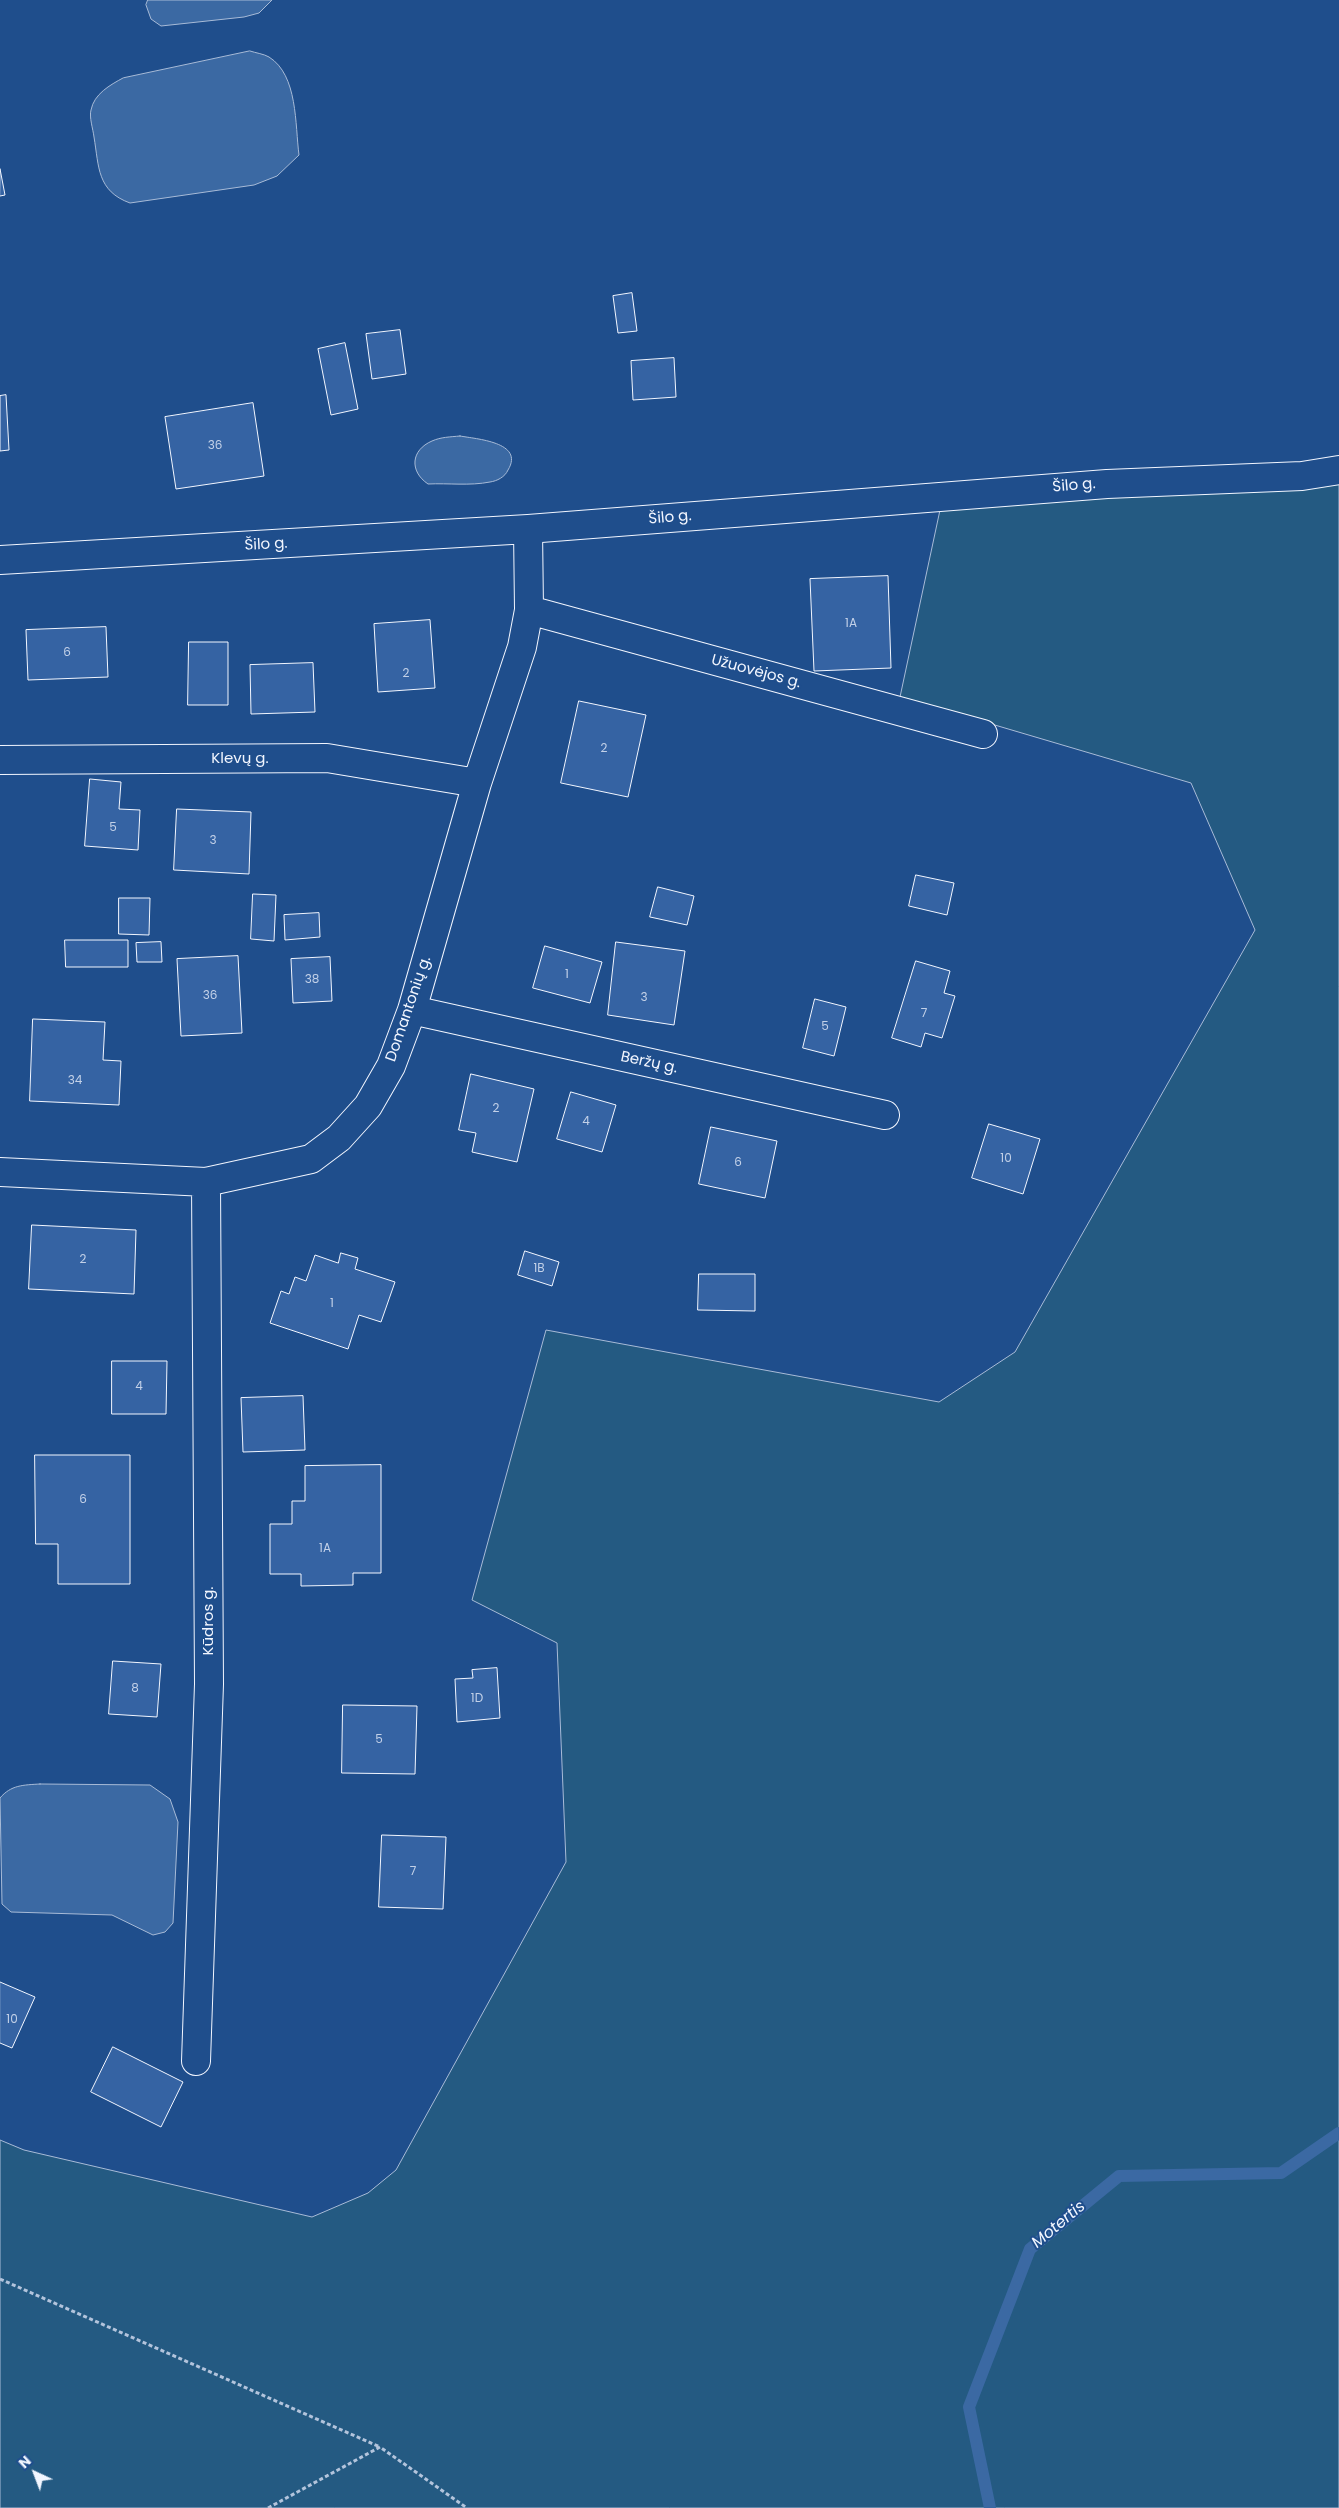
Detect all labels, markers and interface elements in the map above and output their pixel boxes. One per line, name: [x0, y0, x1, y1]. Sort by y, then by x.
house number: 36: [208, 439, 222, 453]
street label: Šilo g.: [1052, 475, 1096, 497]
street label: Šilo g.: [648, 507, 692, 529]
street label: Šilo g.: [244, 535, 288, 555]
house number: 1A: [845, 617, 857, 631]
house number: 6: [63, 646, 71, 660]
street label: Užuovėjos g.: [709, 651, 803, 693]
house number: 2: [403, 667, 409, 681]
house number: 2: [601, 742, 607, 756]
street label: Klevų g.: [211, 750, 269, 768]
house number: 5: [109, 821, 117, 835]
house number: 3: [209, 834, 217, 848]
street label: Domantonių g.: [382, 954, 436, 1064]
house number: 1: [565, 968, 569, 982]
house number: 38: [305, 973, 319, 987]
house number: 36: [203, 989, 217, 1003]
house number: 3: [640, 991, 648, 1005]
house number: 7: [921, 1007, 927, 1021]
house number: 5: [821, 1020, 829, 1034]
street label: Beržų g.: [619, 1048, 679, 1078]
house number: 34: [68, 1074, 82, 1088]
house number: 2: [493, 1102, 499, 1116]
house number: 4: [582, 1115, 590, 1129]
house number: 10: [1000, 1152, 1012, 1166]
house number: 6: [734, 1156, 742, 1170]
house number: 2: [80, 1253, 86, 1267]
house number: 1B: [533, 1262, 545, 1276]
house number: 1: [330, 1297, 334, 1311]
house number: 4: [135, 1380, 143, 1394]
house number: 6: [79, 1493, 87, 1507]
house number: 1A: [319, 1542, 331, 1556]
street label: Kūdros g.: [200, 1586, 218, 1656]
house number: 8: [131, 1682, 139, 1696]
house number: 1D: [471, 1692, 483, 1706]
house number: 5: [375, 1733, 383, 1747]
house number: 7: [410, 1865, 416, 1879]
house number: 10: [6, 2013, 18, 2027]
water label: Motertis: [1028, 2197, 1090, 2253]
north arrow: [10, 2448, 60, 2498]
text: N: [14, 2451, 35, 2473]

